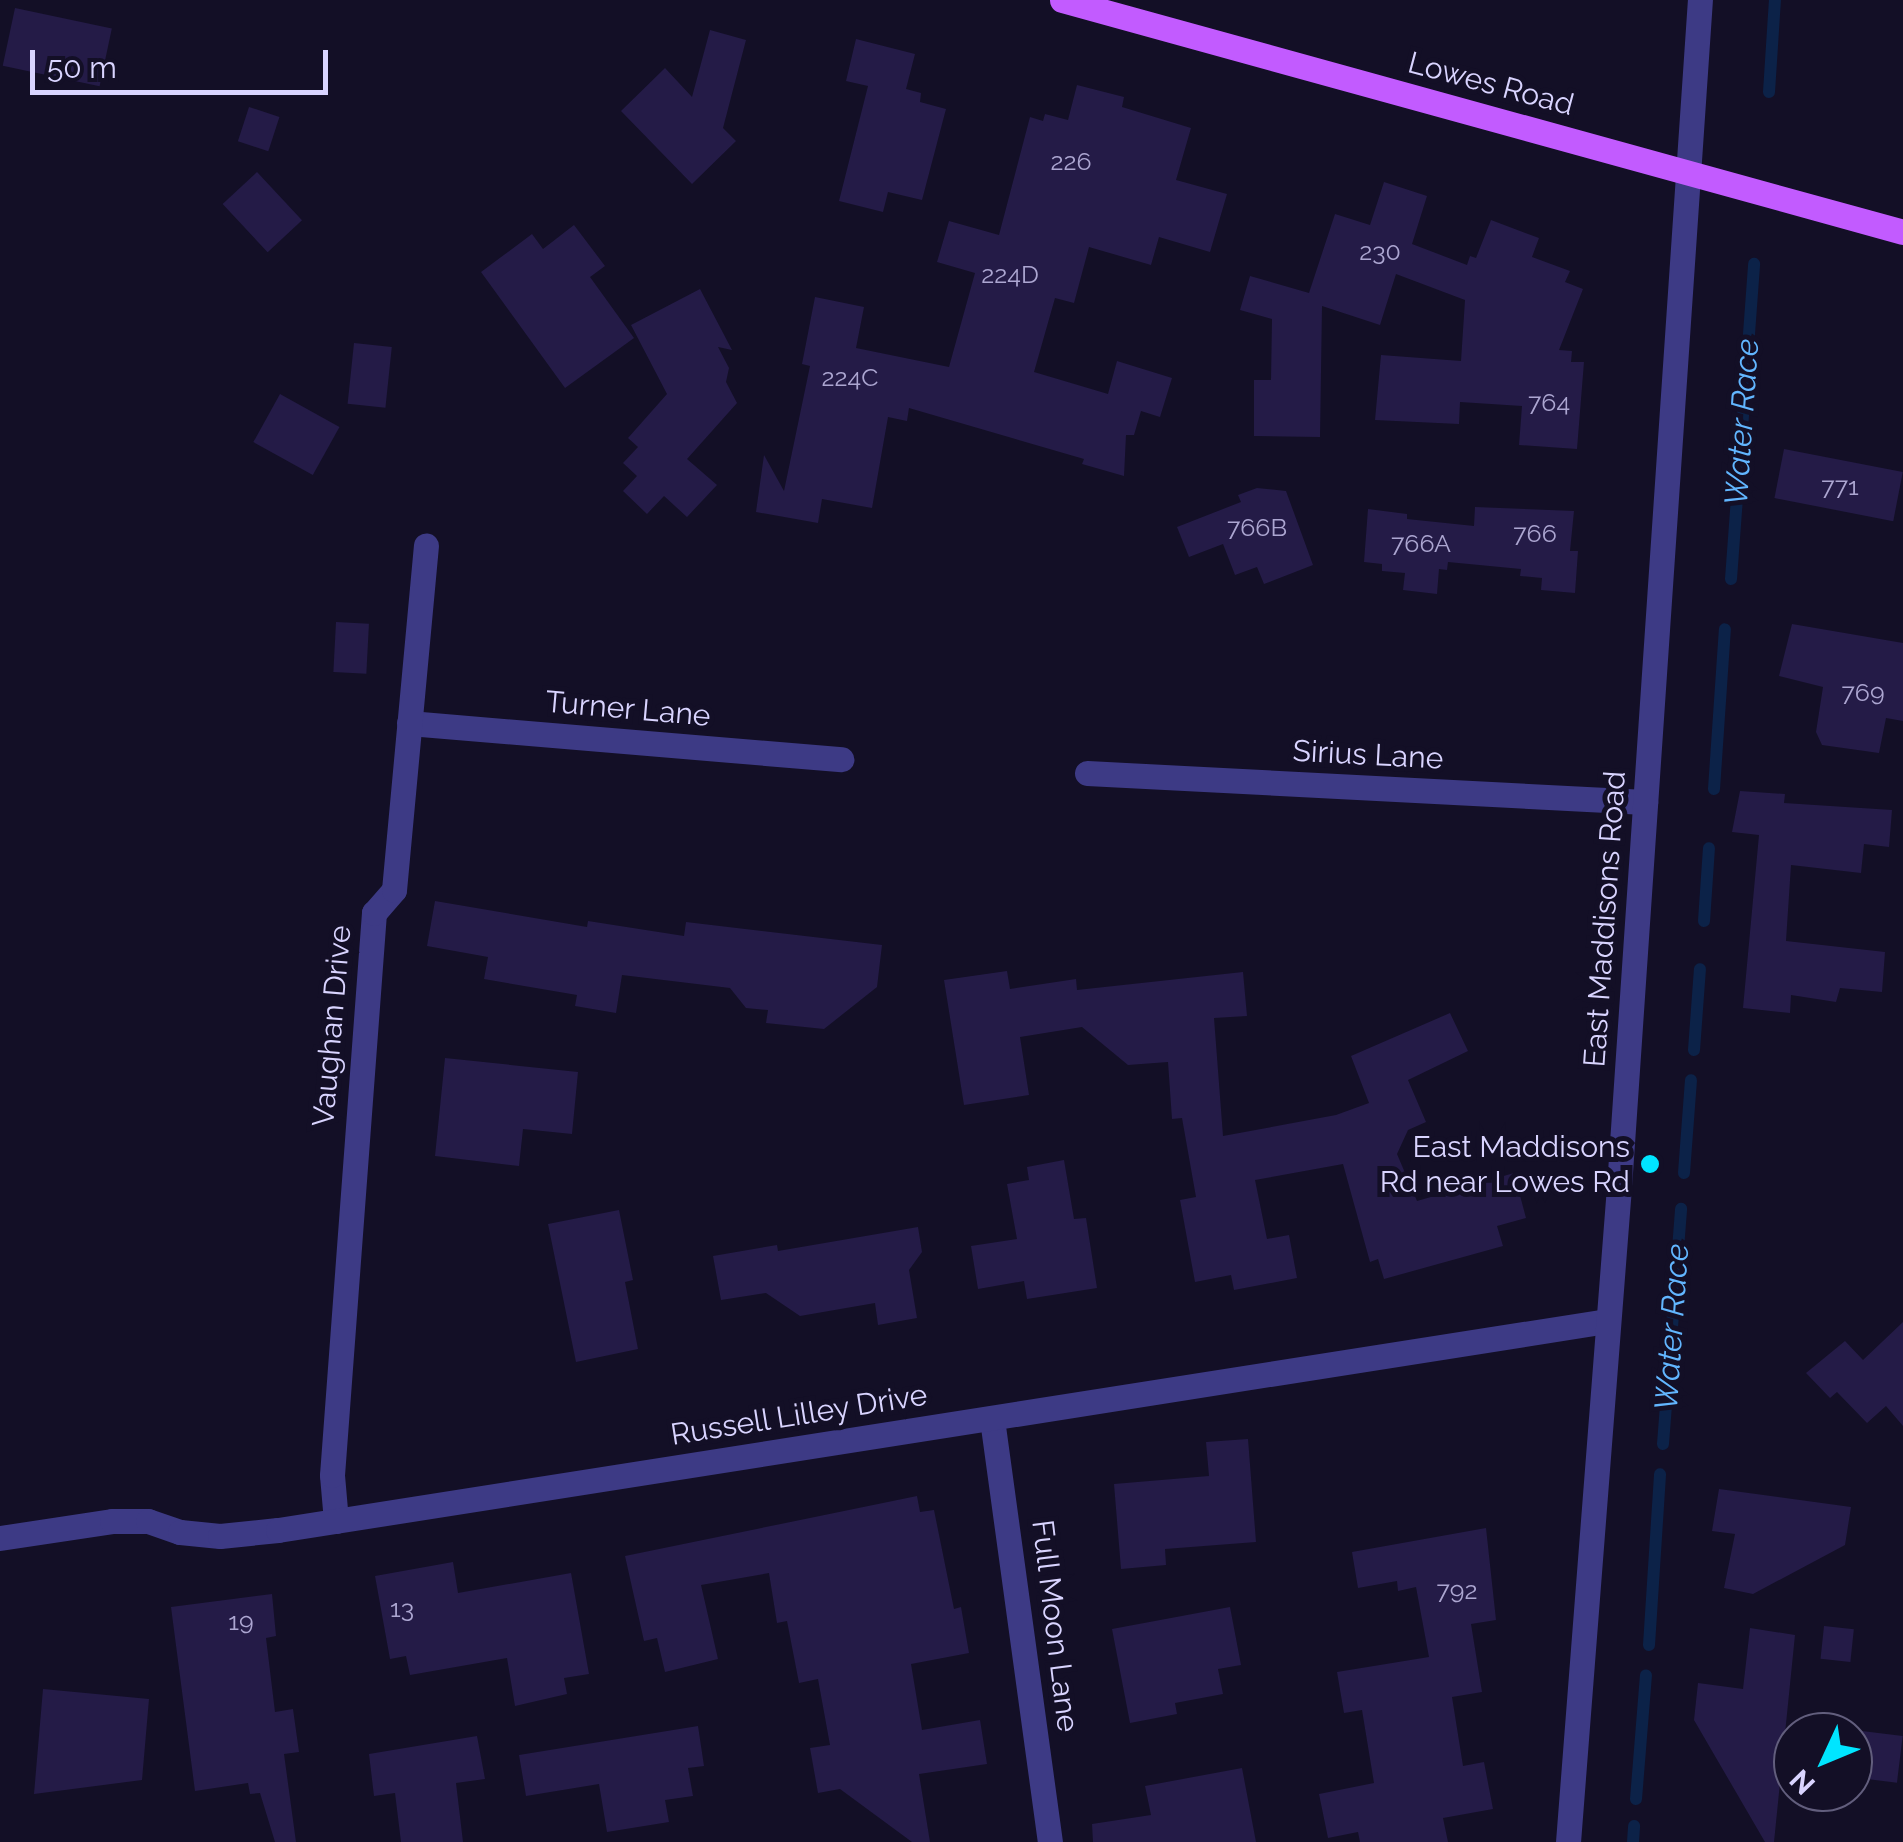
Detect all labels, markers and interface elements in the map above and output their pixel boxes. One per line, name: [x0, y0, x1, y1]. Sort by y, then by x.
scale bar: [35, 30, 332, 92]
street label: Lowes Road: [1404, 45, 1578, 123]
text: 50 m: [47, 50, 117, 85]
house number: 226: [1050, 146, 1092, 176]
house number: 230: [1359, 236, 1401, 266]
house number: 224D: [981, 259, 1039, 289]
water label: Water Race: [1717, 337, 1767, 507]
house number: 224C: [822, 362, 878, 392]
house number: 764: [1528, 387, 1570, 417]
house number: 771: [1821, 471, 1859, 501]
house number: 766B: [1227, 512, 1287, 542]
house number: 766: [1513, 518, 1557, 548]
house number: 766A: [1391, 528, 1451, 558]
house number: 769: [1841, 677, 1885, 707]
street label: Turner Lane: [544, 684, 712, 734]
street label: Sirius Lane: [1292, 733, 1444, 777]
street label: East Maddisons Road: [1577, 770, 1633, 1068]
street label: Vaughan Drive: [305, 924, 359, 1128]
place label: East Maddisons Rd near Lowes Rd: [1379, 1129, 1630, 1200]
marker: East Maddisons Rd near Lowes Rd: [1639, 1153, 1661, 1175]
water label: Water Race: [1647, 1242, 1697, 1412]
street label: Russell Lilley Drive: [667, 1377, 931, 1453]
street label: Full Moon Lane: [1024, 1517, 1086, 1735]
house number: 792: [1437, 1575, 1477, 1605]
house number: 13: [390, 1593, 414, 1623]
house number: 19: [228, 1606, 254, 1636]
north arrow: [1773, 1712, 1873, 1812]
text: N: [1783, 1763, 1822, 1801]

